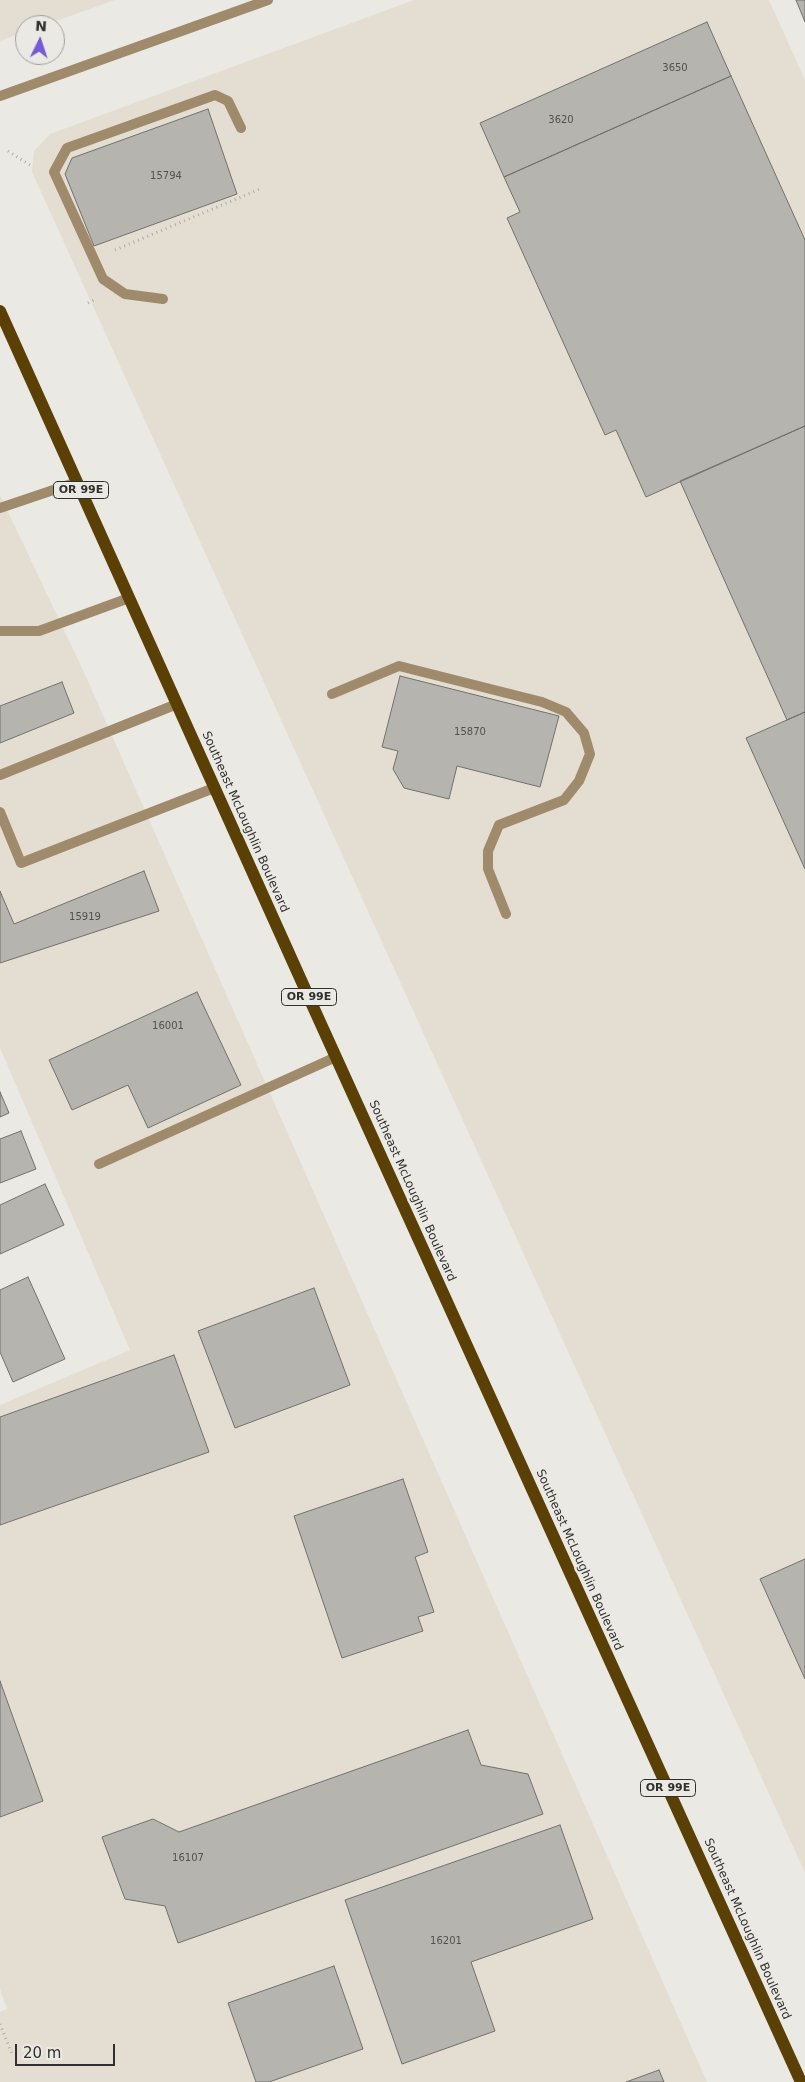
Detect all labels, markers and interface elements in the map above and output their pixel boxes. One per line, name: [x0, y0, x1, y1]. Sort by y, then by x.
north arrow: [15, 15, 65, 65]
text: N: [35, 18, 47, 34]
house number: 3650: [662, 62, 688, 74]
house number: 3620: [548, 114, 574, 126]
house number: 15794: [150, 170, 182, 182]
road number: OR 99E: [54, 482, 108, 498]
house number: 15870: [454, 726, 486, 738]
street label: Southeast McLoughlin Boulevard: [198, 729, 292, 915]
house number: 15919: [69, 911, 101, 923]
road number: OR 99E: [282, 989, 336, 1006]
house number: 16001: [152, 1020, 184, 1032]
street label: Southeast McLoughlin Boulevard: [365, 1098, 459, 1284]
street label: Southeast McLoughlin Boulevard: [532, 1467, 626, 1653]
road number: OR 99E: [640, 1780, 696, 1796]
street label: Southeast McLoughlin Boulevard: [700, 1836, 794, 2022]
house number: 16107: [172, 1852, 204, 1864]
house number: 16201: [430, 1935, 462, 1947]
scale bar: [18, 2034, 118, 2066]
text: 20 m: [23, 2044, 61, 2062]

